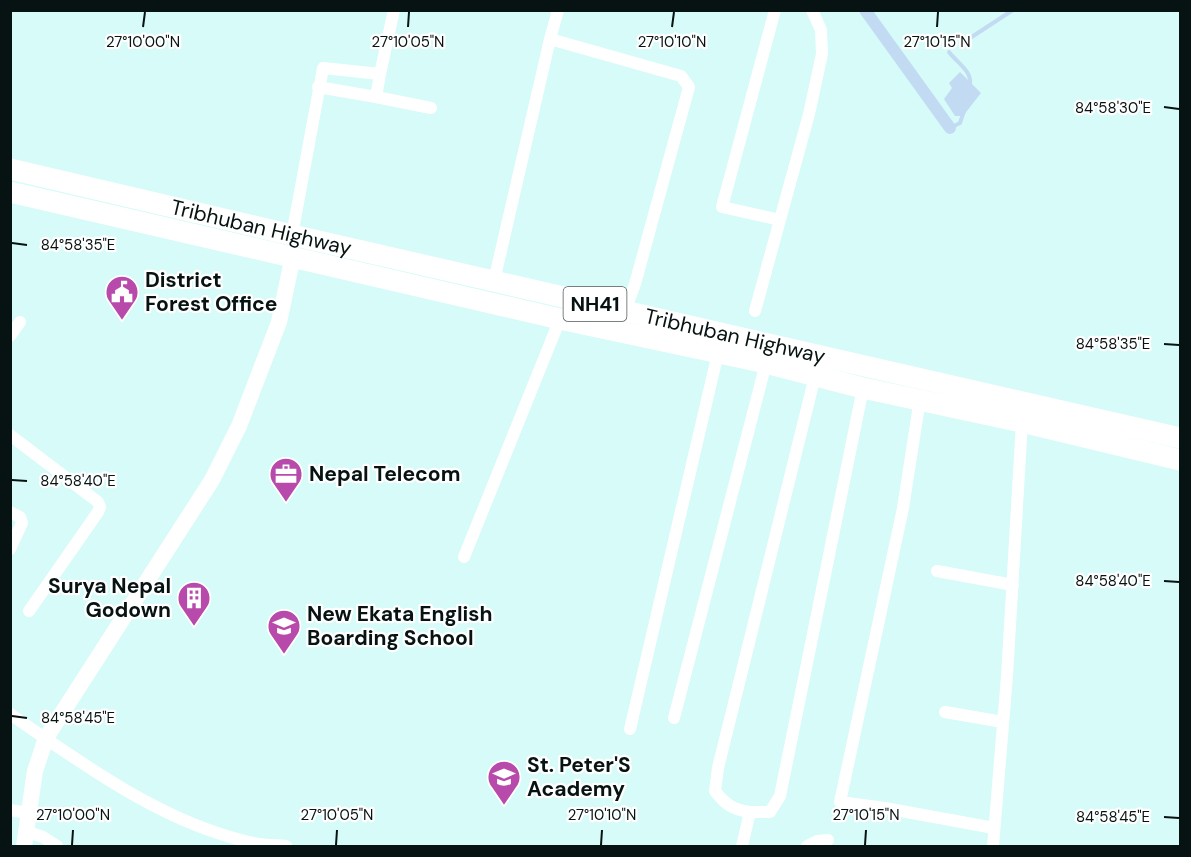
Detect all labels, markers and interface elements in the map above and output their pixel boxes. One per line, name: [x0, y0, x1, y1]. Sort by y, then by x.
text: 27°10'00"N: [106, 32, 180, 52]
text: 27°10'05"N: [372, 32, 444, 52]
text: 27°10'10"N: [638, 32, 706, 52]
text: 27°10'15"N: [903, 32, 971, 52]
text: 84°58'30"E: [1075, 98, 1151, 118]
street label: Tribhuban Highway: [168, 193, 355, 262]
text: 84°58'35"E: [41, 235, 115, 255]
place label: District Forest Office: [145, 266, 277, 318]
public building icon: District Forest Office: [104, 274, 140, 321]
road number: NH41: [564, 287, 626, 321]
street label: Tribhuban Highway: [642, 302, 828, 371]
text: 84°58'35"E: [1076, 334, 1150, 354]
office icon: Nepal Telecom: [268, 456, 304, 503]
place label: Nepal Telecom: [309, 460, 460, 488]
text: 84°58'40"E: [40, 471, 116, 491]
text: 84°58'40"E: [1075, 571, 1151, 591]
place label: Surya Nepal Godown: [48, 572, 171, 624]
building icon: Surya Nepal Godown: [176, 580, 212, 627]
place label: New Ekata English Boarding School: [307, 600, 492, 652]
school or university icon: New Ekata English Boarding School: [266, 608, 302, 655]
text: 84°58'45"E: [41, 708, 115, 728]
place label: St. Peter'S Academy: [527, 751, 631, 803]
school or university icon: St. Peter'S Academy: [486, 759, 522, 806]
text: 27°10'00"N: [36, 805, 110, 825]
text: 27°10'05"N: [301, 805, 373, 825]
text: 27°10'10"N: [568, 805, 636, 825]
text: 27°10'15"N: [832, 805, 900, 825]
text: 84°58'45"E: [1076, 807, 1150, 827]

